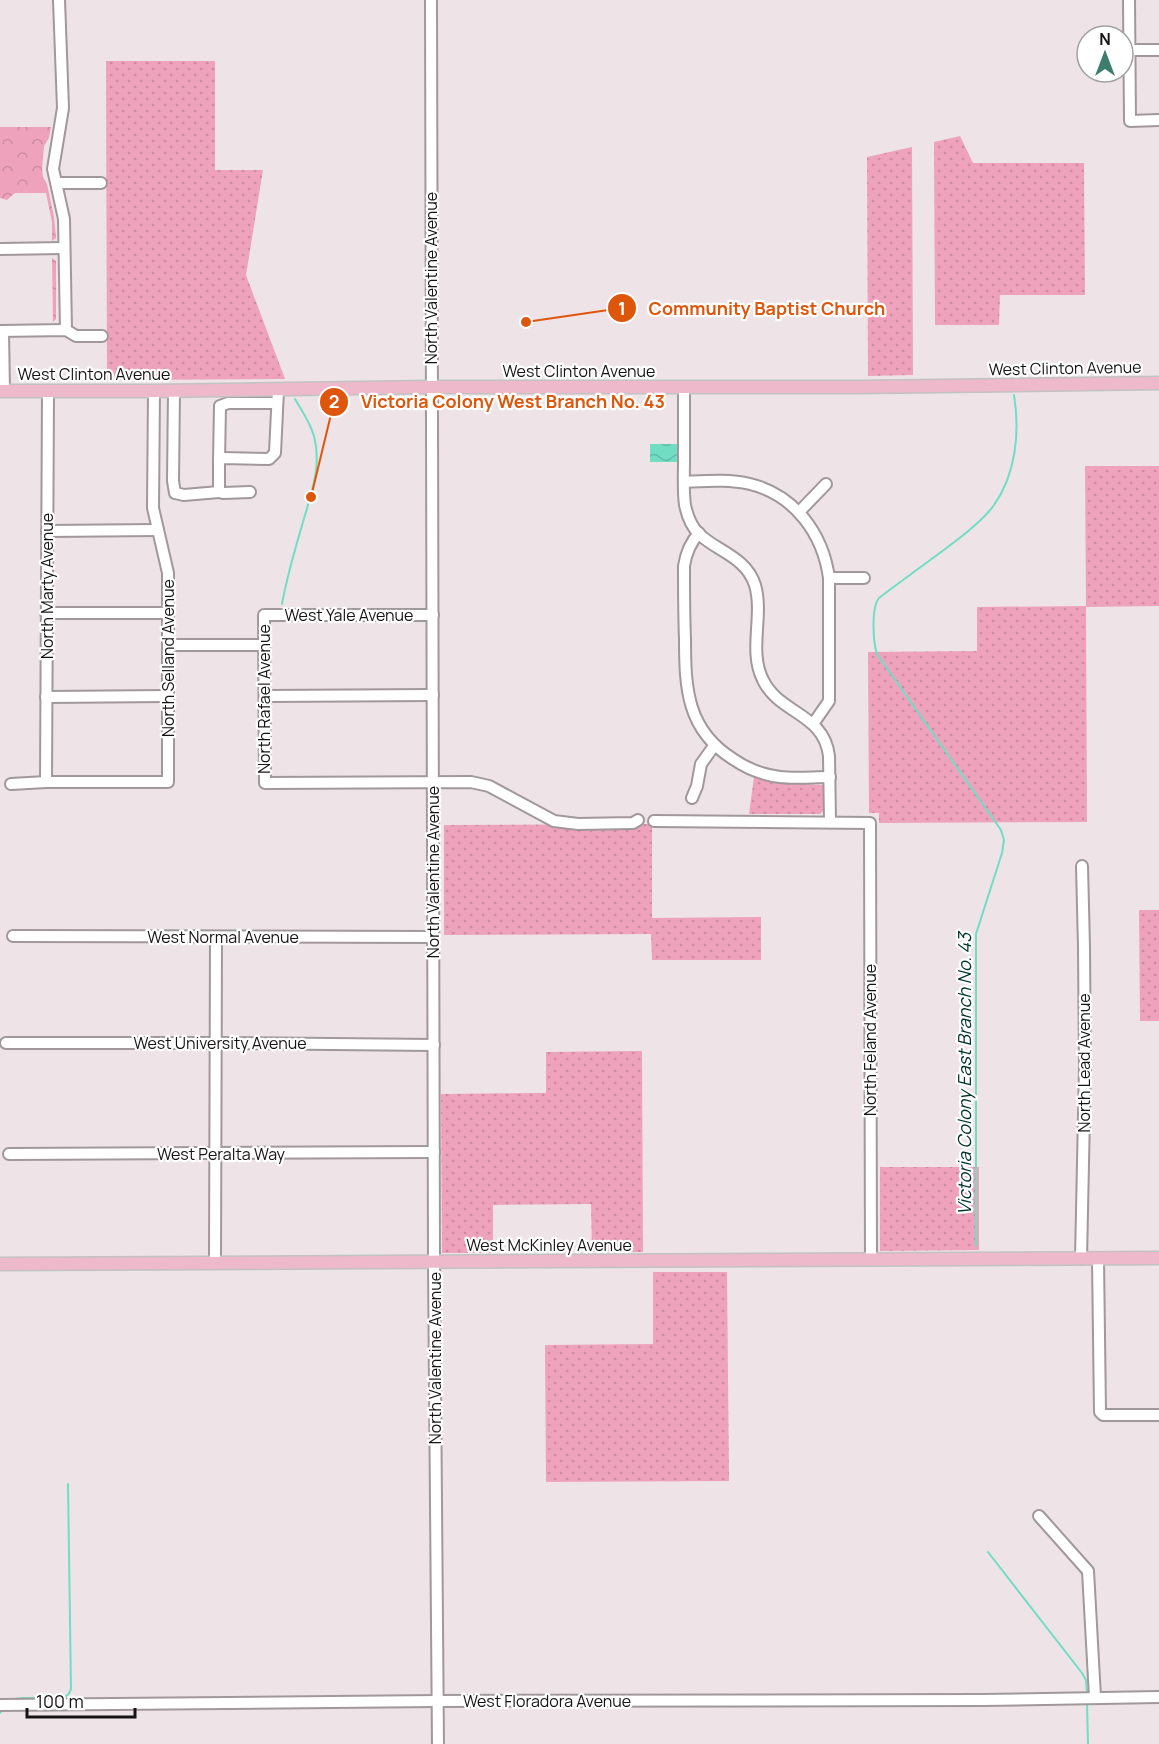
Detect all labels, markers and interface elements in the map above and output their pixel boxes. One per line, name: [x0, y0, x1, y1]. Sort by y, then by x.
north arrow: [1075, 24, 1135, 84]
text: N: [1099, 28, 1111, 50]
street label: North Valentine Avenue: [420, 192, 442, 364]
callout: Community Baptist Church: [607, 290, 898, 326]
text: 1: [618, 296, 626, 320]
text: Community Baptist Church: [649, 296, 885, 320]
street label: West Clinton Avenue: [988, 356, 1142, 380]
street label: West Clinton Avenue: [503, 360, 655, 382]
street label: West Clinton Avenue: [18, 363, 170, 385]
callout: Victoria Colony West Branch No. 43: [319, 384, 677, 420]
text: 2: [329, 389, 339, 413]
text: Victoria Colony West Branch No. 43: [361, 389, 665, 413]
street label: North Marty Avenue: [36, 513, 58, 659]
street label: North Selland Avenue: [157, 579, 179, 737]
street label: West Yale Avenue: [285, 604, 413, 626]
street label: North Rafael Avenue: [253, 624, 275, 774]
street label: North Valentine Avenue: [422, 786, 444, 958]
street label: West Normal Avenue: [147, 926, 299, 948]
water label: Victoria Colony East Branch No. 43: [952, 931, 976, 1215]
street label: North Feland Avenue: [859, 964, 881, 1116]
street label: North Lead Avenue: [1073, 994, 1095, 1133]
street label: West University Avenue: [133, 1032, 307, 1054]
street label: West Peralta Way: [157, 1143, 286, 1165]
street label: West McKinley Avenue: [466, 1234, 632, 1256]
street label: North Valentine Avenue: [424, 1272, 446, 1444]
scale bar: [27, 1681, 135, 1719]
text: 100 m: [36, 1689, 84, 1713]
street label: West Floradora Avenue: [463, 1690, 631, 1712]

